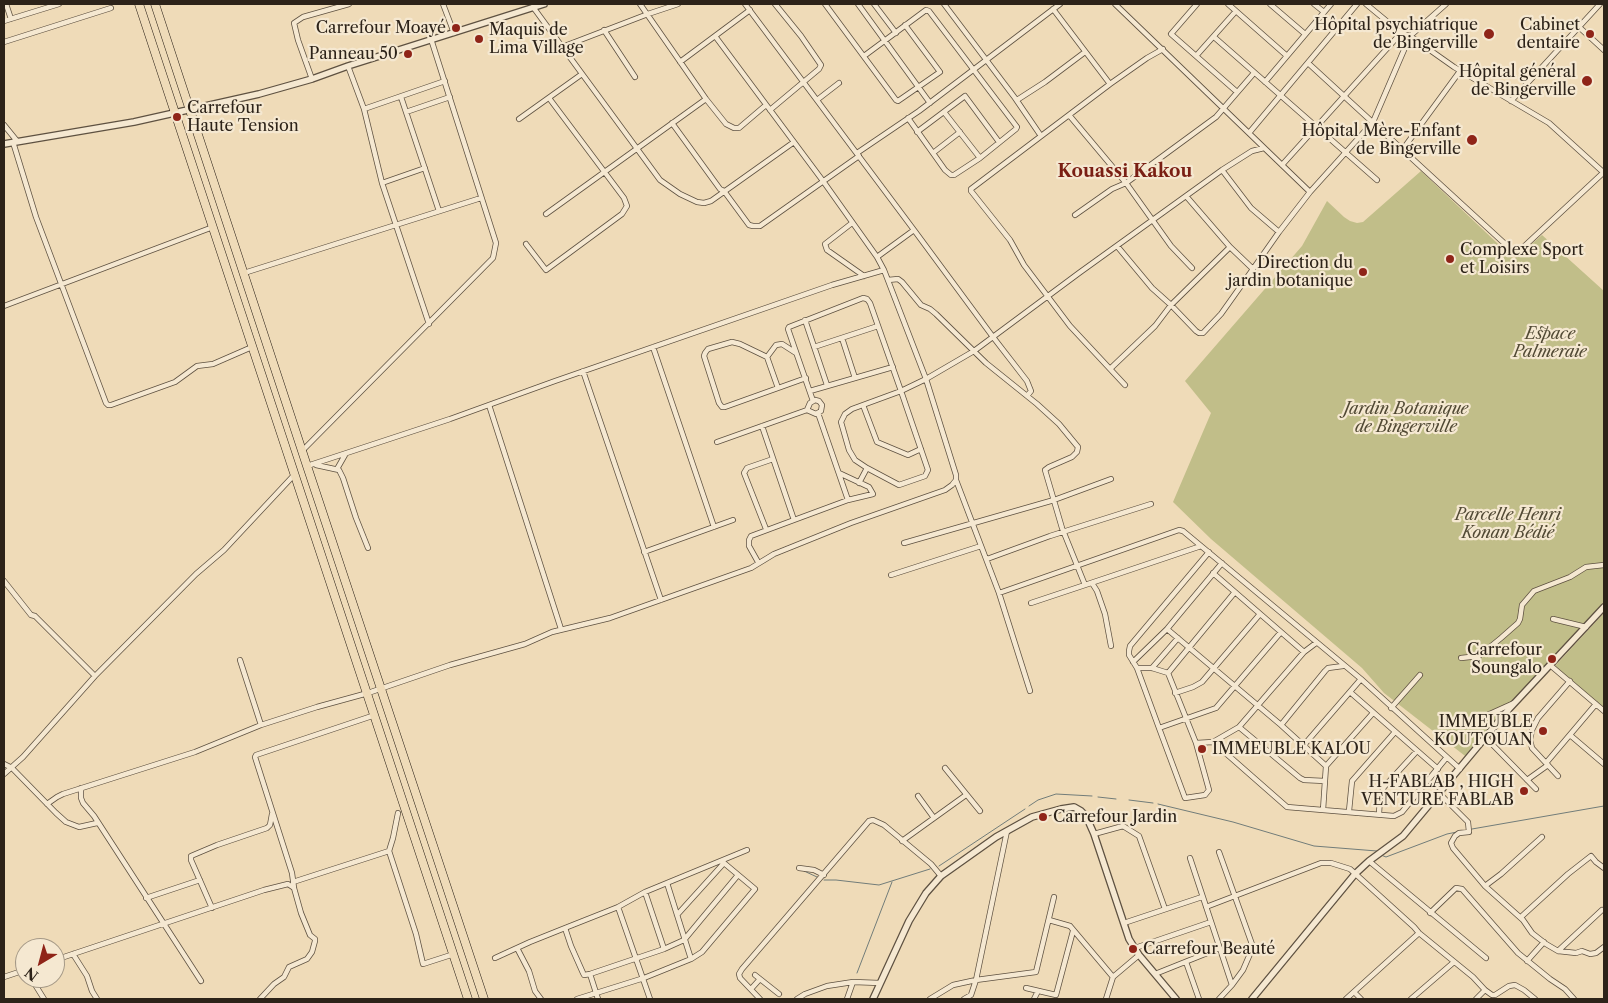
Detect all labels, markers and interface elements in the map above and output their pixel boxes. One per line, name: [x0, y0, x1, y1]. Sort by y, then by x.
place label: Hôpital psychiatrique de Bingerville: [1314, 15, 1478, 53]
place label: Cabinet dentaire: [1517, 15, 1580, 53]
place label: Carrefour Moayé: [316, 18, 446, 38]
place label: Maquis de Lima Village: [489, 20, 584, 58]
marker: Carrefour Moayé: [450, 22, 462, 34]
marker: Hôpital psychiatrique de Bingerville: [1482, 27, 1496, 41]
marker: Cabinet dentaire: [1584, 28, 1596, 40]
marker: Maquis de Lima Village: [473, 33, 485, 45]
place label: Panneau 50: [309, 44, 398, 64]
marker: Panneau 50: [402, 48, 414, 60]
place label: Hôpital général de Bingerville: [1459, 62, 1576, 100]
marker: Hôpital général de Bingerville: [1580, 74, 1594, 88]
place label: Carrefour Haute Tension: [187, 98, 299, 136]
marker: Carrefour Haute Tension: [171, 111, 183, 123]
place label: Hôpital Mère-Enfant de Bingerville: [1302, 121, 1461, 159]
marker: Hôpital Mère-Enfant de Bingerville: [1465, 133, 1479, 147]
district label: Kouassi Kakou: [1058, 161, 1192, 183]
place label: Complexe Sport et Loisirs: [1460, 240, 1584, 278]
place label: Direction du jardin botanique: [1228, 253, 1353, 291]
marker: Complexe Sport et Loisirs: [1444, 253, 1456, 265]
marker: Direction du jardin botanique: [1357, 266, 1369, 278]
park label: Espace Palmeraie: [1513, 324, 1587, 362]
park label: Jardin Botanique de Bingerville: [1344, 399, 1468, 437]
park label: Parcelle Henri Konan Bédié: [1455, 505, 1561, 543]
place label: Carrefour Soungalo: [1467, 640, 1542, 678]
marker: Carrefour Soungalo: [1546, 653, 1558, 665]
place label: IMMEUBLE KOUTOUAN: [1434, 712, 1533, 750]
marker: IMMEUBLE KOUTOUAN: [1537, 725, 1549, 737]
place label: IMMEUBLE KALOU: [1212, 739, 1371, 759]
marker: IMMEUBLE KALOU: [1196, 743, 1208, 755]
place label: H-FABLAB , HIGH VENTURE FABLAB: [1361, 772, 1514, 810]
marker: H-FABLAB , HIGH VENTURE FABLAB: [1518, 785, 1530, 797]
place label: Carrefour Jardin: [1053, 807, 1177, 827]
marker: Carrefour Jardin: [1037, 811, 1049, 823]
north arrow: [15, 938, 65, 988]
place label: Carrefour Beauté: [1143, 939, 1275, 959]
marker: Carrefour Beauté: [1127, 943, 1139, 955]
text: N: [21, 963, 42, 985]

